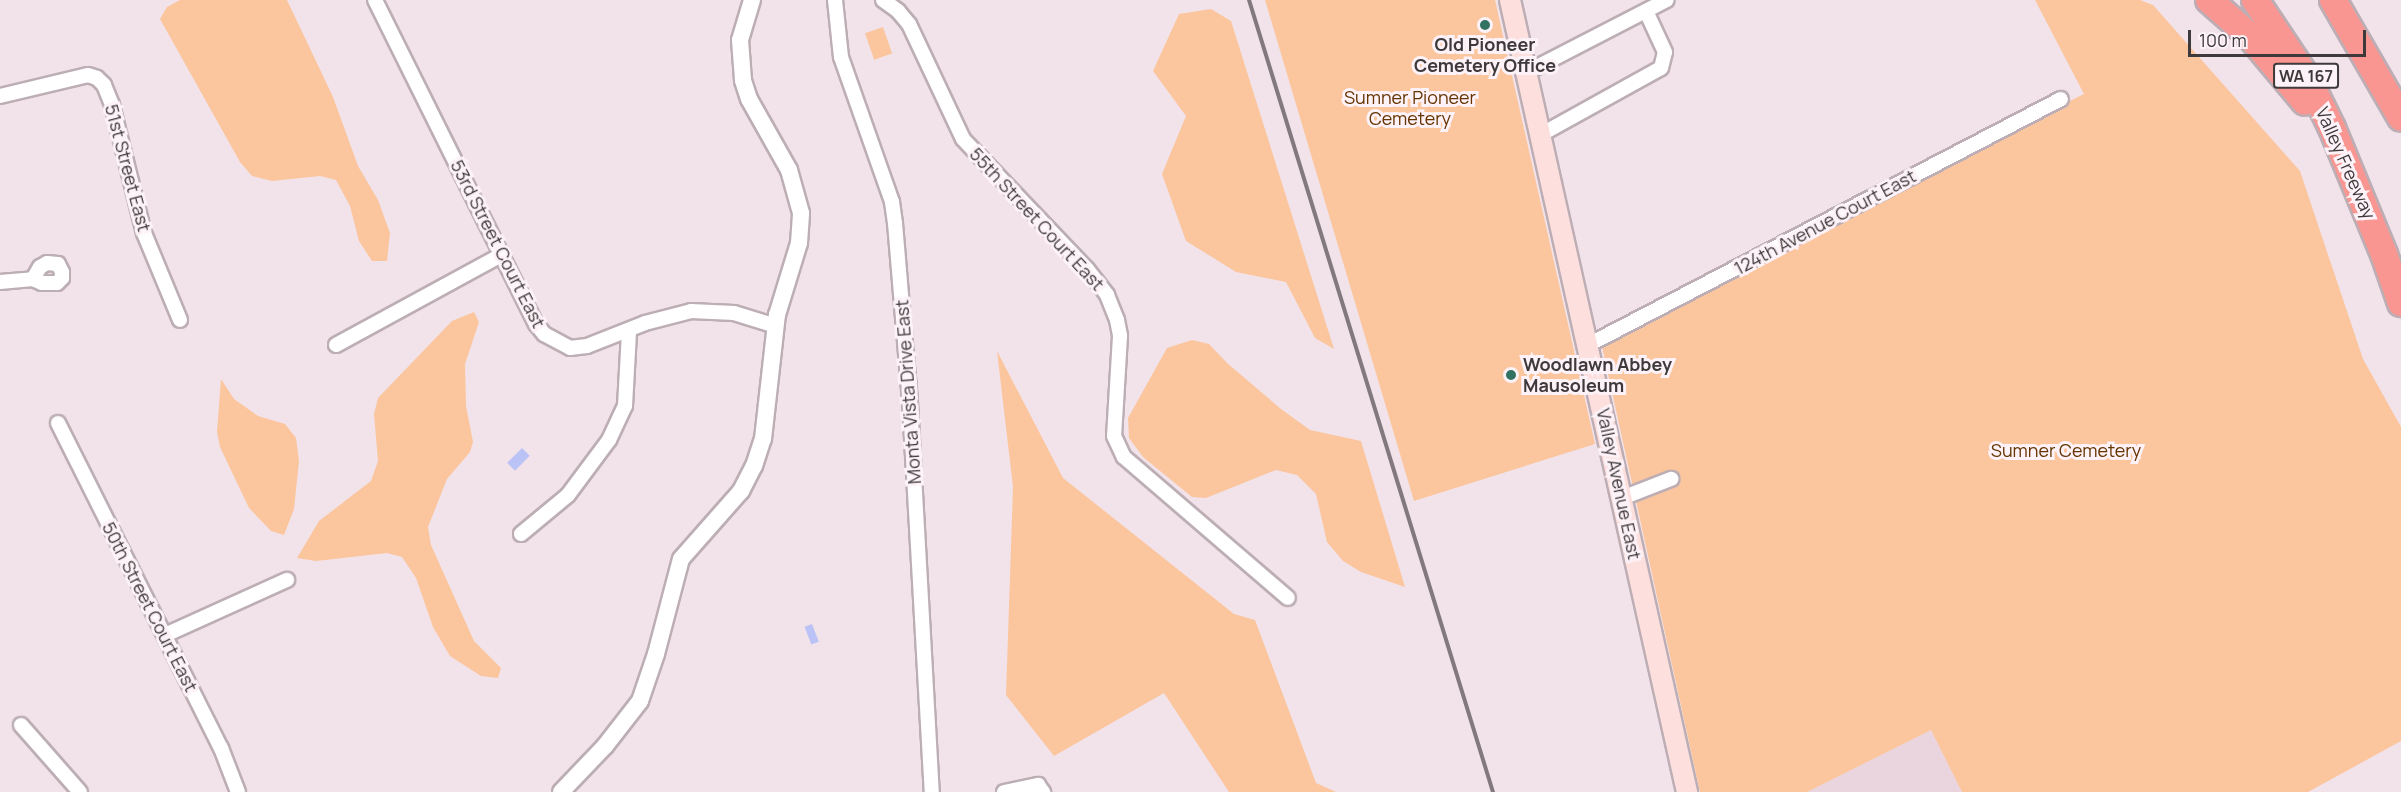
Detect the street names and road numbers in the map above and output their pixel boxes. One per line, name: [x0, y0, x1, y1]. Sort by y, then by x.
road number: WA 167: [2273, 63, 2339, 89]
street label: 51st Street East: [101, 102, 155, 234]
street label: Valley Freeway: [2312, 104, 2380, 222]
street label: 55th Street Court East: [965, 143, 1109, 295]
street label: 53rd Street Court East: [446, 156, 550, 332]
street label: 124th Avenue Court East: [1730, 165, 1920, 279]
street label: Monta Vista Drive East: [891, 299, 925, 485]
street label: Valley Avenue East: [1592, 406, 1646, 562]
street label: 50th Street Court East: [98, 518, 202, 696]

